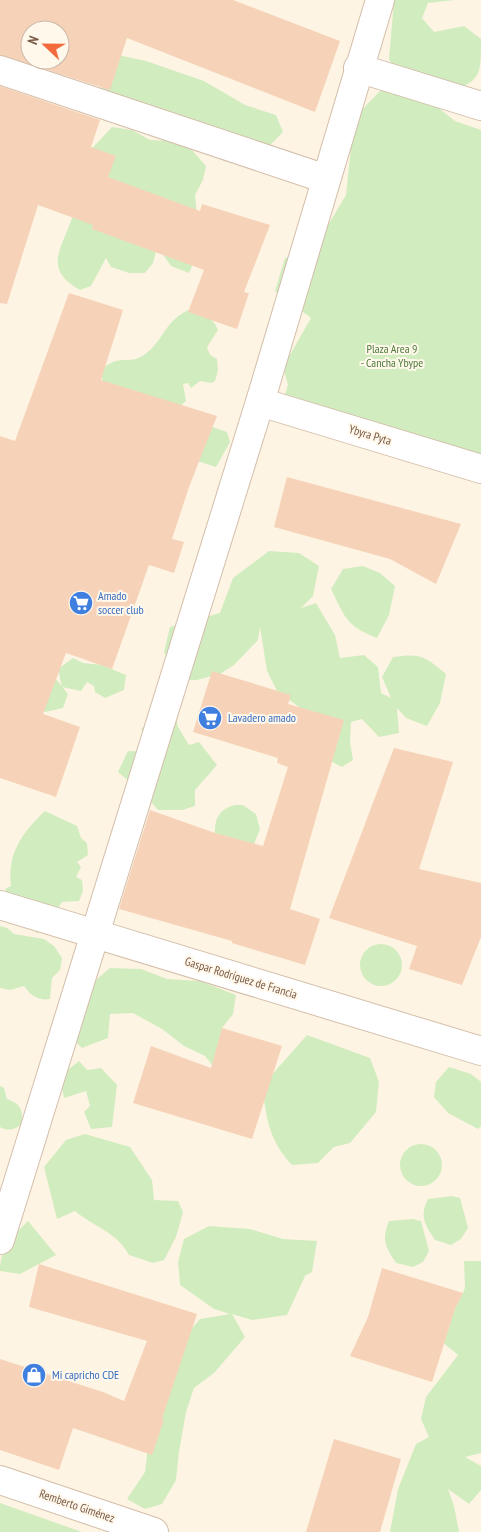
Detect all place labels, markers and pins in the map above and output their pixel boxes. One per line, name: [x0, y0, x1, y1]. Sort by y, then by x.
place label: Amado soccer club: [98, 588, 144, 617]
supermarket icon: Amado soccer club: [68, 590, 94, 616]
supermarket icon: Lavadero amado: [197, 705, 223, 731]
place label: Lavadero amado: [228, 710, 296, 725]
shop icon: Mi capricho CDE: [21, 1362, 47, 1388]
place label: Mi capricho CDE: [52, 1367, 119, 1382]

